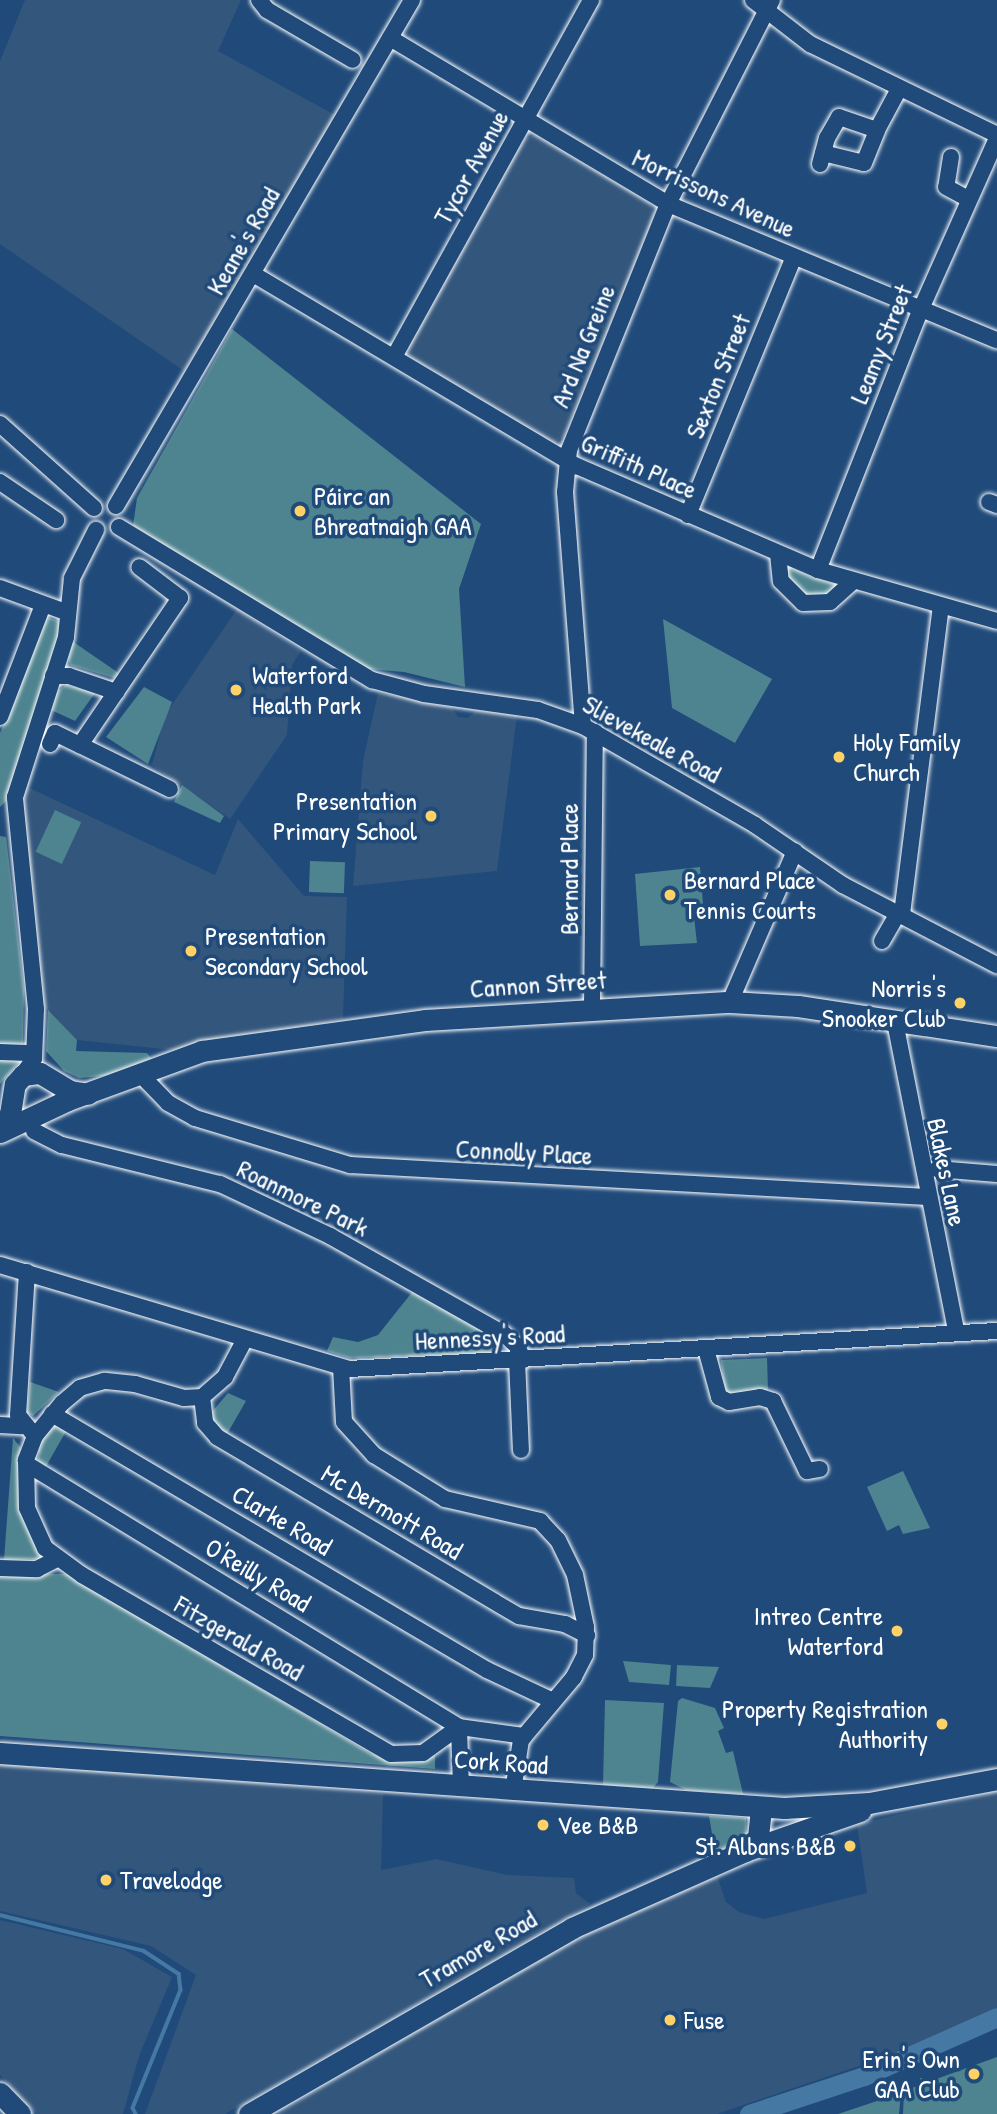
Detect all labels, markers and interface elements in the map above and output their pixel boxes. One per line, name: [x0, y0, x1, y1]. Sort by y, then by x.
street label: Tycor Avenue: [427, 104, 515, 230]
street label: Morrissons Avenue: [628, 142, 800, 244]
street label: Keane's Road: [200, 182, 286, 300]
street label: Ard Na Greine: [544, 280, 622, 412]
street label: Leamy Street: [843, 280, 919, 408]
street label: Sexton Street: [679, 309, 757, 443]
street label: Griffith Place: [576, 427, 702, 505]
place label: Páirc an Bhreatnaigh GAA: [314, 480, 472, 542]
marker: Páirc an Bhreatnaigh GAA: [292, 503, 308, 519]
place label: Waterford Health Park: [252, 659, 361, 720]
marker: Waterford Health Park: [226, 680, 246, 700]
street label: Slievekeale Road: [578, 688, 726, 790]
place label: Holy Family Church: [853, 726, 961, 788]
marker: Holy Family Church: [831, 749, 847, 765]
place label: Presentation Primary School: [273, 785, 417, 846]
street label: Bernard Place: [553, 803, 585, 935]
marker: Presentation Primary School: [423, 808, 439, 824]
place label: Bernard Place Tennis Courts: [684, 864, 816, 926]
marker: Bernard Place Tennis Courts: [662, 887, 678, 903]
place label: Presentation Secondary School: [205, 920, 368, 982]
marker: Presentation Secondary School: [183, 943, 199, 959]
street label: Cannon Street: [469, 964, 607, 1004]
place label: Norris's Snooker Club: [822, 972, 946, 1034]
marker: Norris's Snooker Club: [952, 995, 968, 1011]
street label: Blakes Lane: [920, 1115, 974, 1229]
street label: Connolly Place: [455, 1133, 593, 1171]
street label: Roanmore Park: [232, 1153, 374, 1243]
street label: Hennessy's Road: [414, 1317, 566, 1357]
street label: Mc Dermott Road: [316, 1458, 468, 1566]
street label: Clarke Road: [226, 1478, 338, 1562]
street label: O'Reilly Road: [200, 1531, 316, 1619]
street label: Fitzgerald Road: [169, 1589, 309, 1687]
place label: Intreo Centre Waterford: [754, 1600, 883, 1662]
marker: Intreo Centre Waterford: [889, 1623, 905, 1639]
place label: Property Registration Authority: [722, 1693, 928, 1754]
marker: Property Registration Authority: [934, 1716, 950, 1732]
street label: Cork Road: [453, 1743, 549, 1781]
place label: Vee B&B: [557, 1809, 638, 1841]
marker: Vee B&B: [535, 1817, 551, 1833]
place label: St. Albans B&B: [695, 1830, 836, 1862]
marker: St. Albans B&B: [842, 1838, 858, 1854]
place label: Travelodge: [120, 1864, 223, 1896]
marker: Travelodge: [98, 1872, 114, 1888]
street label: Tramore Road: [414, 1903, 542, 1995]
place label: Fuse: [684, 2004, 725, 2036]
marker: Fuse: [662, 2012, 678, 2028]
place label: Erin's Own GAA Club: [862, 2043, 960, 2104]
marker: Erin's Own GAA Club: [966, 2066, 982, 2082]

